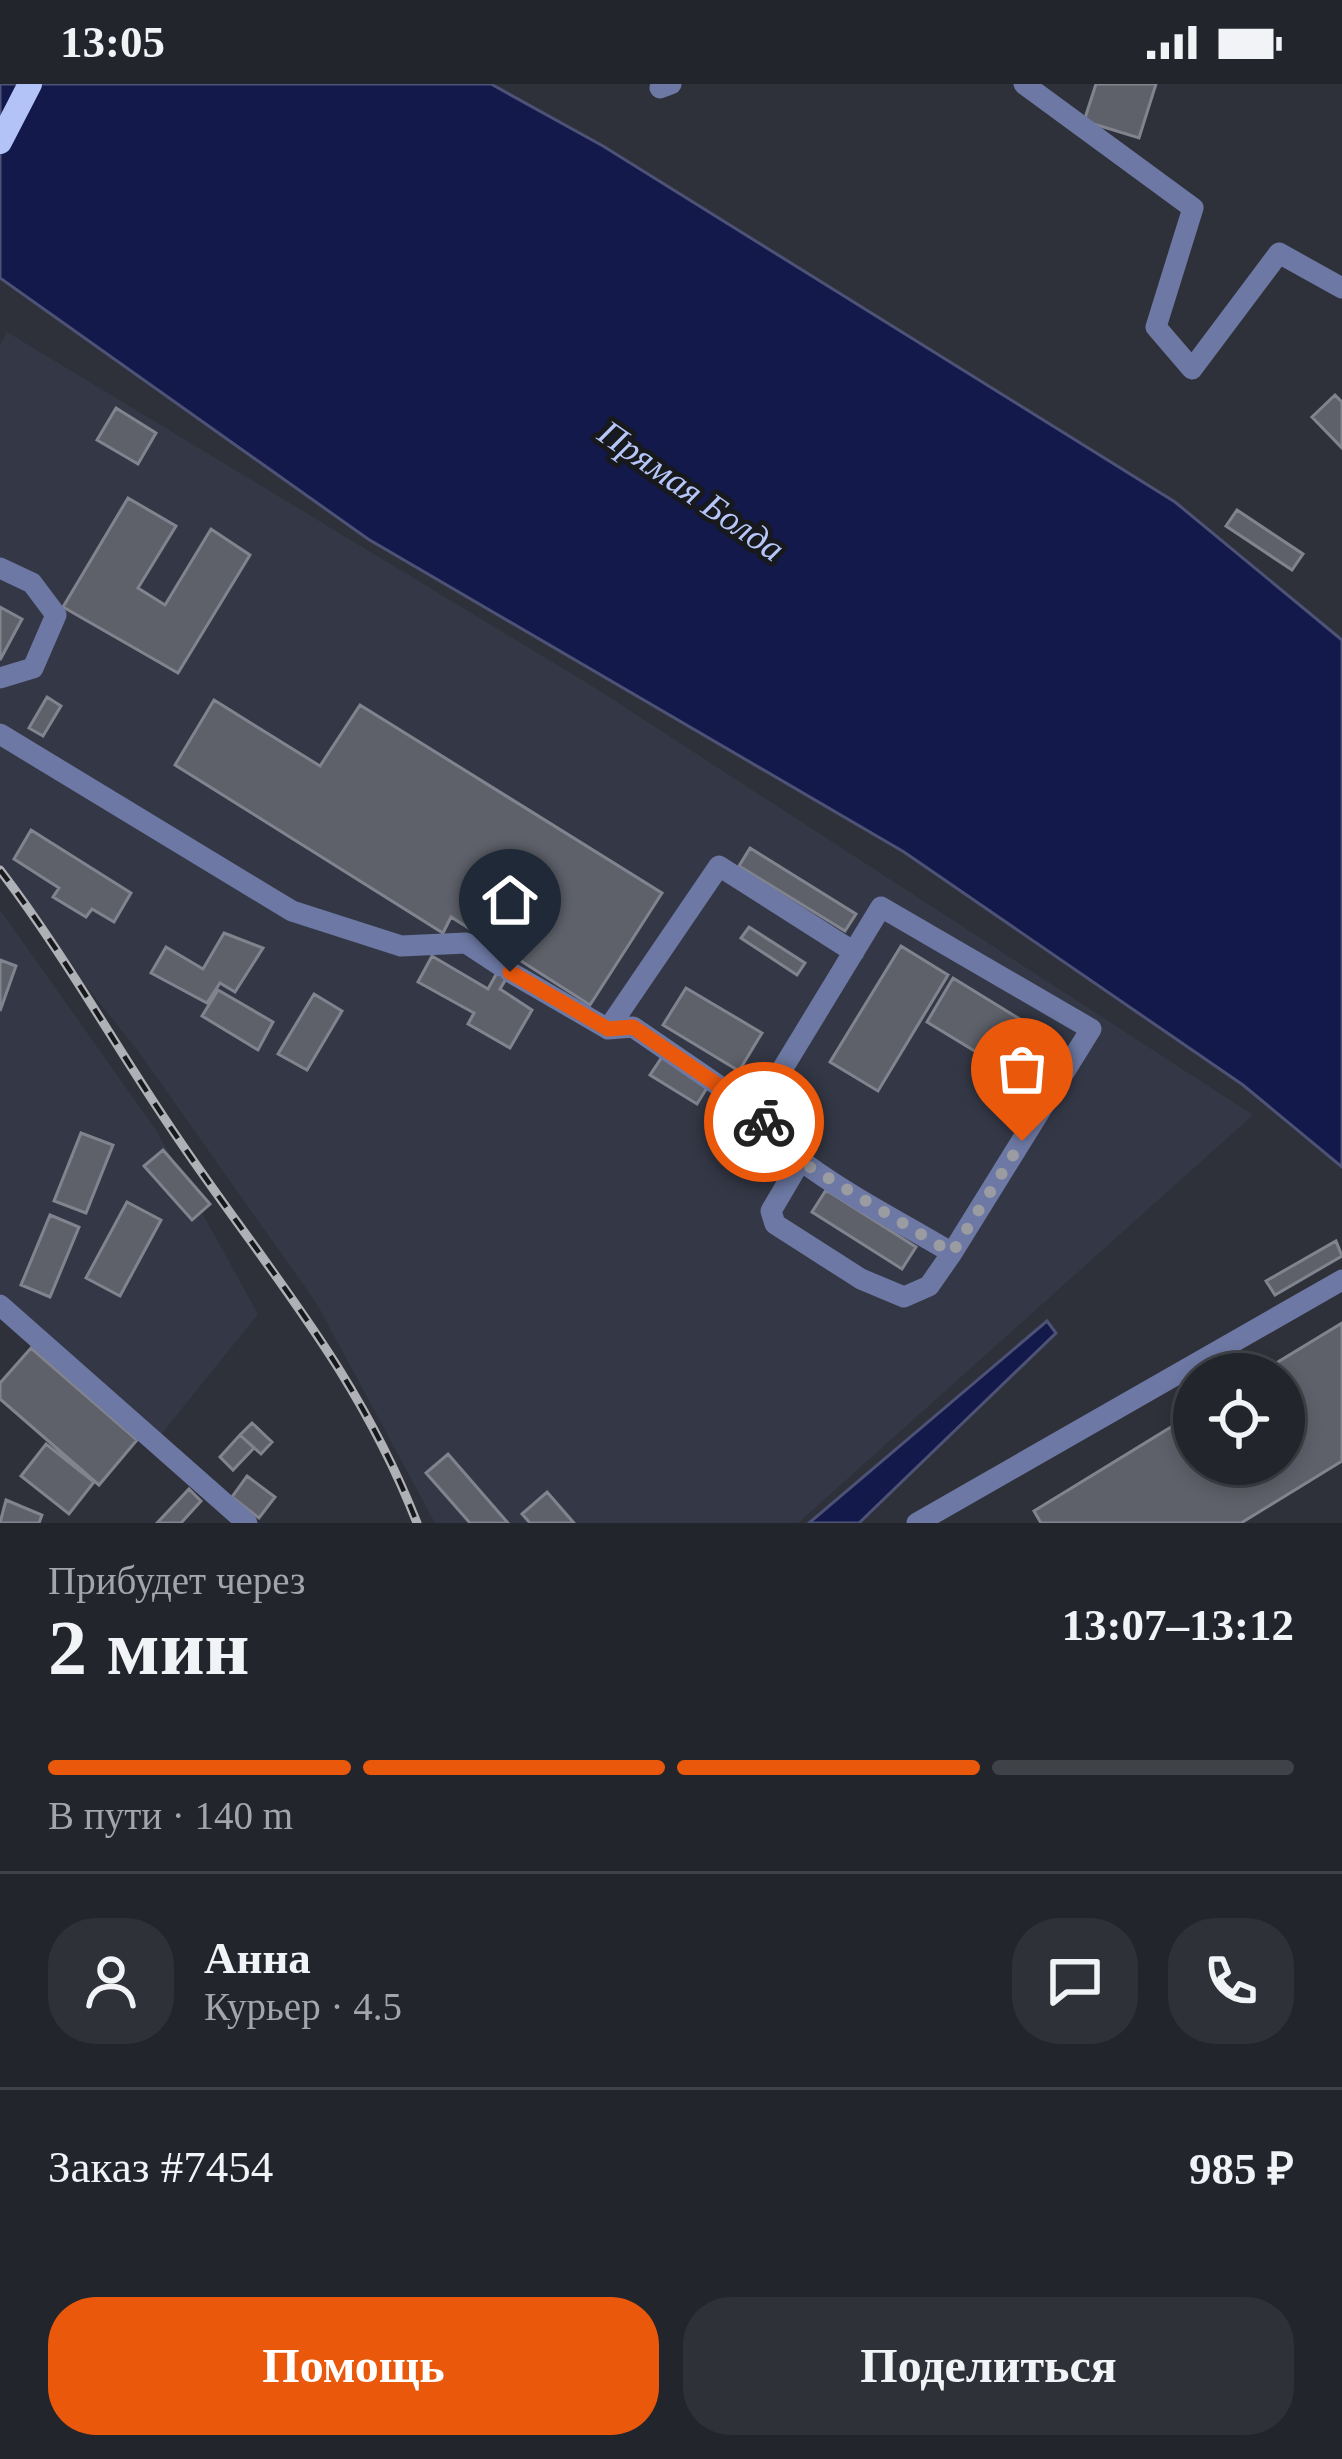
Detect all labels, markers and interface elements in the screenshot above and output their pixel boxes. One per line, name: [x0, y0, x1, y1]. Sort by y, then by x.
text: 13:05: [60, 17, 165, 67]
water label: Прямая Болда: [590, 412, 792, 569]
pin: [459, 849, 561, 972]
icon: home: [477, 867, 543, 933]
pin: [971, 1018, 1073, 1141]
icon: bag: [989, 1036, 1055, 1102]
courier: [704, 1062, 824, 1182]
icon: bike: [731, 1089, 797, 1155]
map controls: [1173, 1353, 1305, 1485]
button: locate: [1173, 1353, 1305, 1485]
text: Прибудет через: [48, 1559, 306, 1602]
text: 13:07–13:12: [1062, 1600, 1294, 1650]
text: 2 мин: [48, 1604, 250, 1691]
text: В пути · 140 m: [48, 1794, 293, 1837]
button: person: [48, 1918, 174, 2044]
button: chat: [1012, 1918, 1138, 2044]
button: phone: [1168, 1918, 1294, 2044]
text: Анна: [204, 1933, 311, 1983]
text: Курьер · 4.5: [204, 1985, 402, 2028]
text: Заказ #7454: [48, 2142, 273, 2192]
text: 985 ₽: [1189, 2144, 1294, 2194]
button: Помощь: [48, 2297, 659, 2435]
button: Поделиться: [683, 2297, 1294, 2435]

